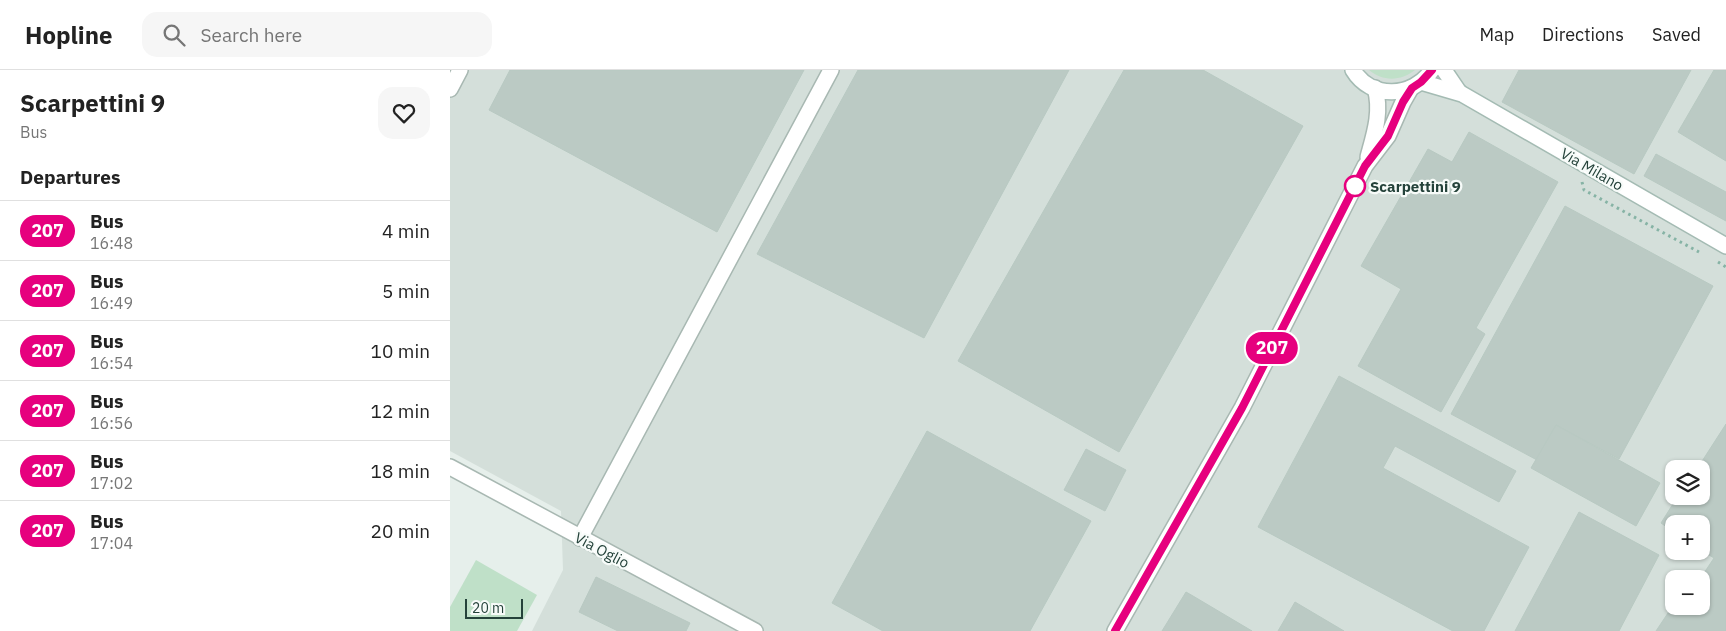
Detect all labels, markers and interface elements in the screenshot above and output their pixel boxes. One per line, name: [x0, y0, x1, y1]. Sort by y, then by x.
search box: [142, 12, 492, 57]
text: Hopline: [25, 19, 112, 51]
icon: search: [160, 21, 188, 49]
text: Search here: [200, 23, 302, 47]
text: Map: [1479, 23, 1514, 46]
text: Directions: [1542, 23, 1624, 46]
text: Saved: [1652, 23, 1701, 46]
text: Scarpettini 9: [20, 87, 165, 119]
button: heart: [378, 87, 430, 139]
text: Bus: [20, 122, 47, 142]
street label: Via Milano: [1557, 143, 1627, 195]
text: Departures: [20, 165, 120, 189]
marker: Scarpettini 9: [1344, 175, 1366, 197]
place label: Scarpettini 9: [1370, 177, 1461, 196]
text: Bus: [90, 209, 124, 233]
text: 207: [31, 219, 64, 242]
text: 4 min: [382, 219, 430, 243]
text: 16:48: [90, 233, 133, 253]
text: Bus: [90, 269, 124, 293]
text: 207: [31, 279, 64, 302]
text: 5 min: [382, 279, 430, 303]
text: 16:49: [90, 293, 133, 313]
text: Bus: [90, 329, 124, 353]
line badge: 207: [1243, 332, 1301, 364]
text: 207: [1256, 336, 1288, 359]
text: 207: [31, 339, 64, 362]
text: 10 min: [371, 339, 430, 363]
text: 16:54: [90, 353, 133, 373]
text: Bus: [90, 389, 124, 413]
text: 207: [31, 399, 64, 422]
text: 12 min: [371, 399, 430, 423]
text: 16:56: [90, 413, 133, 433]
text: Bus: [90, 449, 124, 473]
text: 207: [31, 459, 64, 482]
text: 18 min: [371, 459, 430, 483]
map controls: [1665, 460, 1710, 615]
button: layers: [1665, 460, 1710, 505]
text: 17:02: [90, 473, 133, 493]
text: Bus: [90, 509, 124, 533]
button: +: [1665, 515, 1710, 560]
text: 207: [31, 519, 64, 542]
text: 20 min: [371, 519, 430, 543]
street label: Via Oglio: [571, 528, 633, 572]
text: 17:04: [90, 533, 133, 553]
button: −: [1665, 570, 1710, 615]
scale bar: [465, 596, 522, 619]
text: 20 m: [472, 599, 504, 617]

